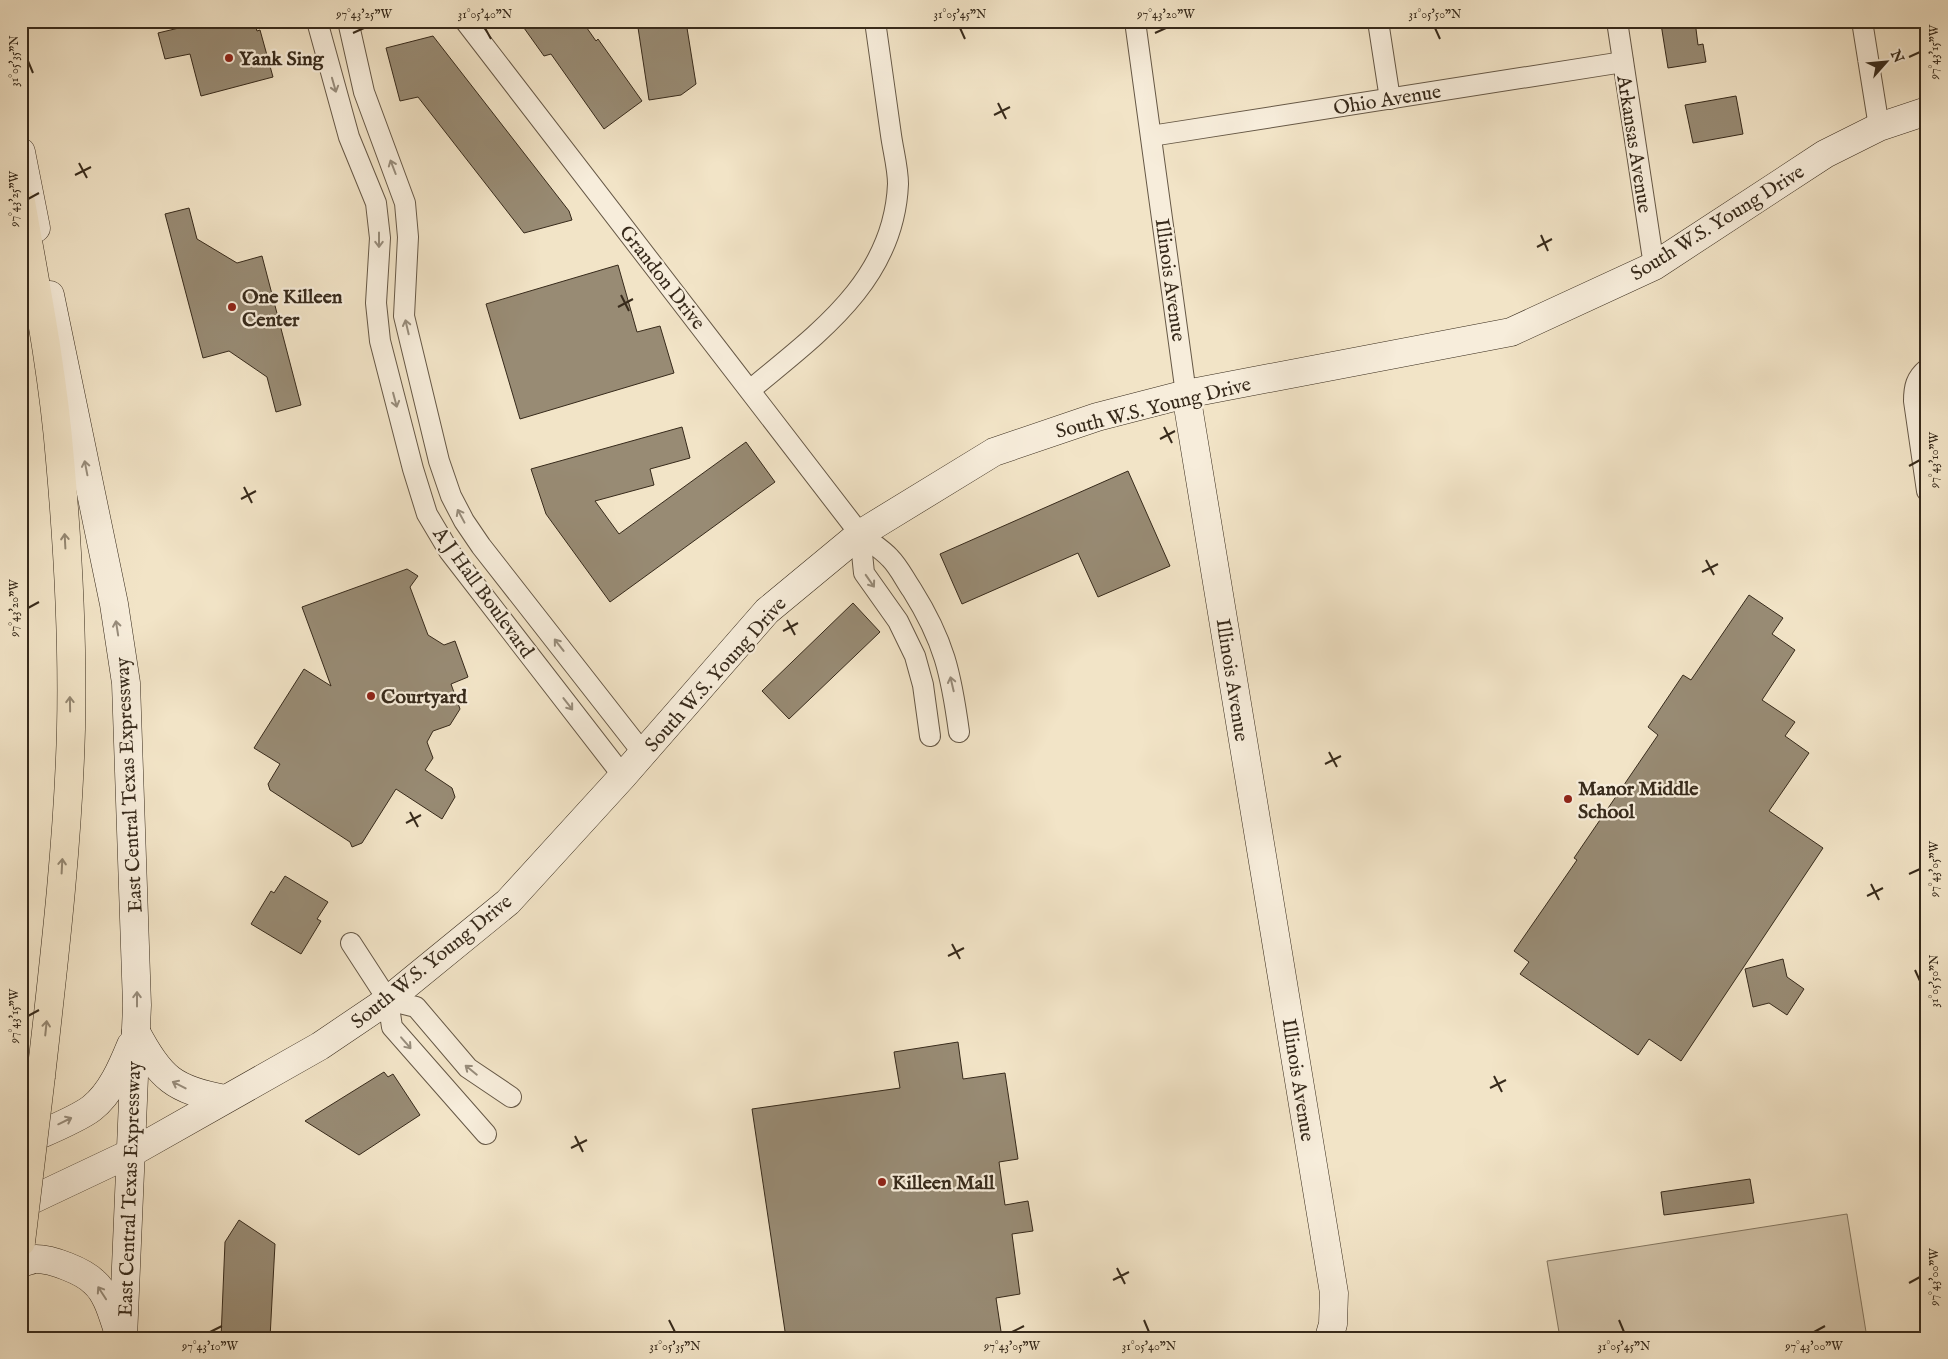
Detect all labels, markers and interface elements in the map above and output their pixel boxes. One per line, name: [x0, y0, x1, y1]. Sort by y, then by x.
text: 97°43'25"W: [335, 7, 392, 22]
text: 31°05'40"N: [458, 7, 513, 22]
text: 31°05'45"N: [934, 7, 987, 22]
text: 97°43'20"W: [1136, 7, 1195, 22]
text: 31°05'50"N: [1409, 7, 1462, 22]
text: 97°43'15"W: [1927, 24, 1942, 80]
text: 31°05'35"N: [7, 35, 22, 87]
north arrow: [1860, 38, 1910, 88]
text: N: [1885, 46, 1907, 66]
place label: Yank Sing: [239, 47, 325, 72]
marker: Yank Sing: [223, 52, 235, 64]
street label: Arkansas Avenue: [1610, 73, 1657, 215]
one-way arrow: [330, 77, 340, 93]
street label: Ohio Avenue: [1332, 80, 1443, 121]
one-way arrow: [388, 160, 397, 175]
street label: South W.S. Young Drive: [1626, 160, 1809, 287]
text: 97°43'25"W: [7, 171, 22, 228]
street label: Illinois Avenue: [1148, 217, 1191, 343]
street label: Grandon Drive: [613, 221, 710, 335]
one-way arrow: [374, 232, 384, 248]
place label: One Killeen Center: [242, 285, 343, 333]
marker: One Killeen Center: [226, 301, 238, 313]
one-way arrow: [402, 319, 411, 335]
street label: South W.S. Young Drive: [1053, 372, 1254, 445]
one-way arrow: [391, 392, 400, 408]
text: 97°43'10"W: [1927, 431, 1942, 489]
one-way arrow: [81, 461, 90, 477]
one-way arrow: [456, 509, 466, 524]
street label: A J Hall Boulevard: [426, 522, 539, 664]
one-way arrow: [61, 534, 70, 550]
one-way arrow: [865, 573, 875, 587]
text: 97°43'20"W: [7, 579, 22, 638]
street label: South W.S. Young Drive: [640, 592, 792, 758]
street label: Illinois Avenue: [1209, 617, 1254, 743]
one-way arrow: [112, 620, 122, 636]
one-way arrow: [554, 639, 565, 652]
street label: East Central Texas Expressway: [110, 656, 149, 913]
one-way arrow: [947, 676, 956, 692]
place label: Courtyard: [381, 685, 468, 710]
marker: Courtyard: [365, 690, 377, 702]
one-way arrow: [65, 696, 75, 712]
one-way arrow: [562, 697, 573, 710]
place label: Manor Middle School: [1578, 777, 1699, 825]
marker: Manor Middle School: [1562, 793, 1574, 805]
text: 97°43'05"W: [1927, 840, 1942, 898]
one-way arrow: [58, 858, 67, 874]
street label: South W.S. Young Drive: [346, 889, 518, 1035]
text: 31°05'50"N: [1927, 954, 1942, 1007]
text: 97°43'15"W: [7, 988, 22, 1044]
one-way arrow: [132, 992, 142, 1008]
street label: Illinois Avenue: [1275, 1017, 1320, 1143]
one-way arrow: [41, 1020, 51, 1036]
one-way arrow: [400, 1036, 412, 1049]
street label: East Central Texas Expressway: [114, 1061, 147, 1317]
one-way arrow: [465, 1064, 478, 1075]
one-way arrow: [172, 1080, 187, 1089]
one-way arrow: [57, 1116, 72, 1126]
place label: Killeen Mall: [892, 1171, 995, 1196]
marker: Killeen Mall: [876, 1176, 888, 1188]
text: 97°43'00"W: [1927, 1248, 1942, 1307]
one-way arrow: [97, 1286, 107, 1300]
text: 97°43'10"W: [181, 1339, 239, 1354]
text: 31°05'35"N: [649, 1339, 701, 1354]
text: 97°43'05"W: [983, 1339, 1041, 1354]
text: 31°05'40"N: [1122, 1339, 1177, 1354]
text: 31°05'45"N: [1598, 1339, 1651, 1354]
text: 97°43'00"W: [1784, 1339, 1843, 1354]

